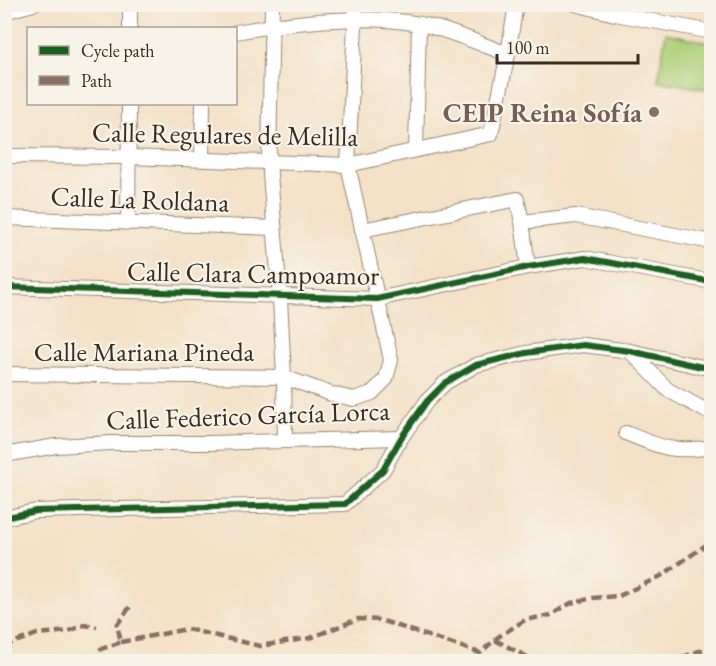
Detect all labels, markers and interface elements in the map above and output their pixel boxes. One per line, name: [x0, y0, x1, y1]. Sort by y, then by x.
legend: [27, 27, 237, 105]
scale bar: [497, 27, 638, 65]
text: 100 m: [506, 36, 550, 59]
text: Cycle path: [81, 39, 155, 62]
text: Path: [81, 69, 112, 92]
place label: CEIP Reina Sofía: [443, 95, 642, 130]
marker: CEIP Reina Sofía: [647, 105, 661, 119]
street label: Calle Regulares de Melilla: [92, 114, 359, 154]
street label: Calle La Roldana: [50, 178, 230, 220]
street label: Calle Clara Campoamor: [127, 253, 379, 293]
street label: Calle Mariana Pineda: [34, 334, 255, 369]
street label: Calle Federico García Lorca: [106, 393, 391, 437]

